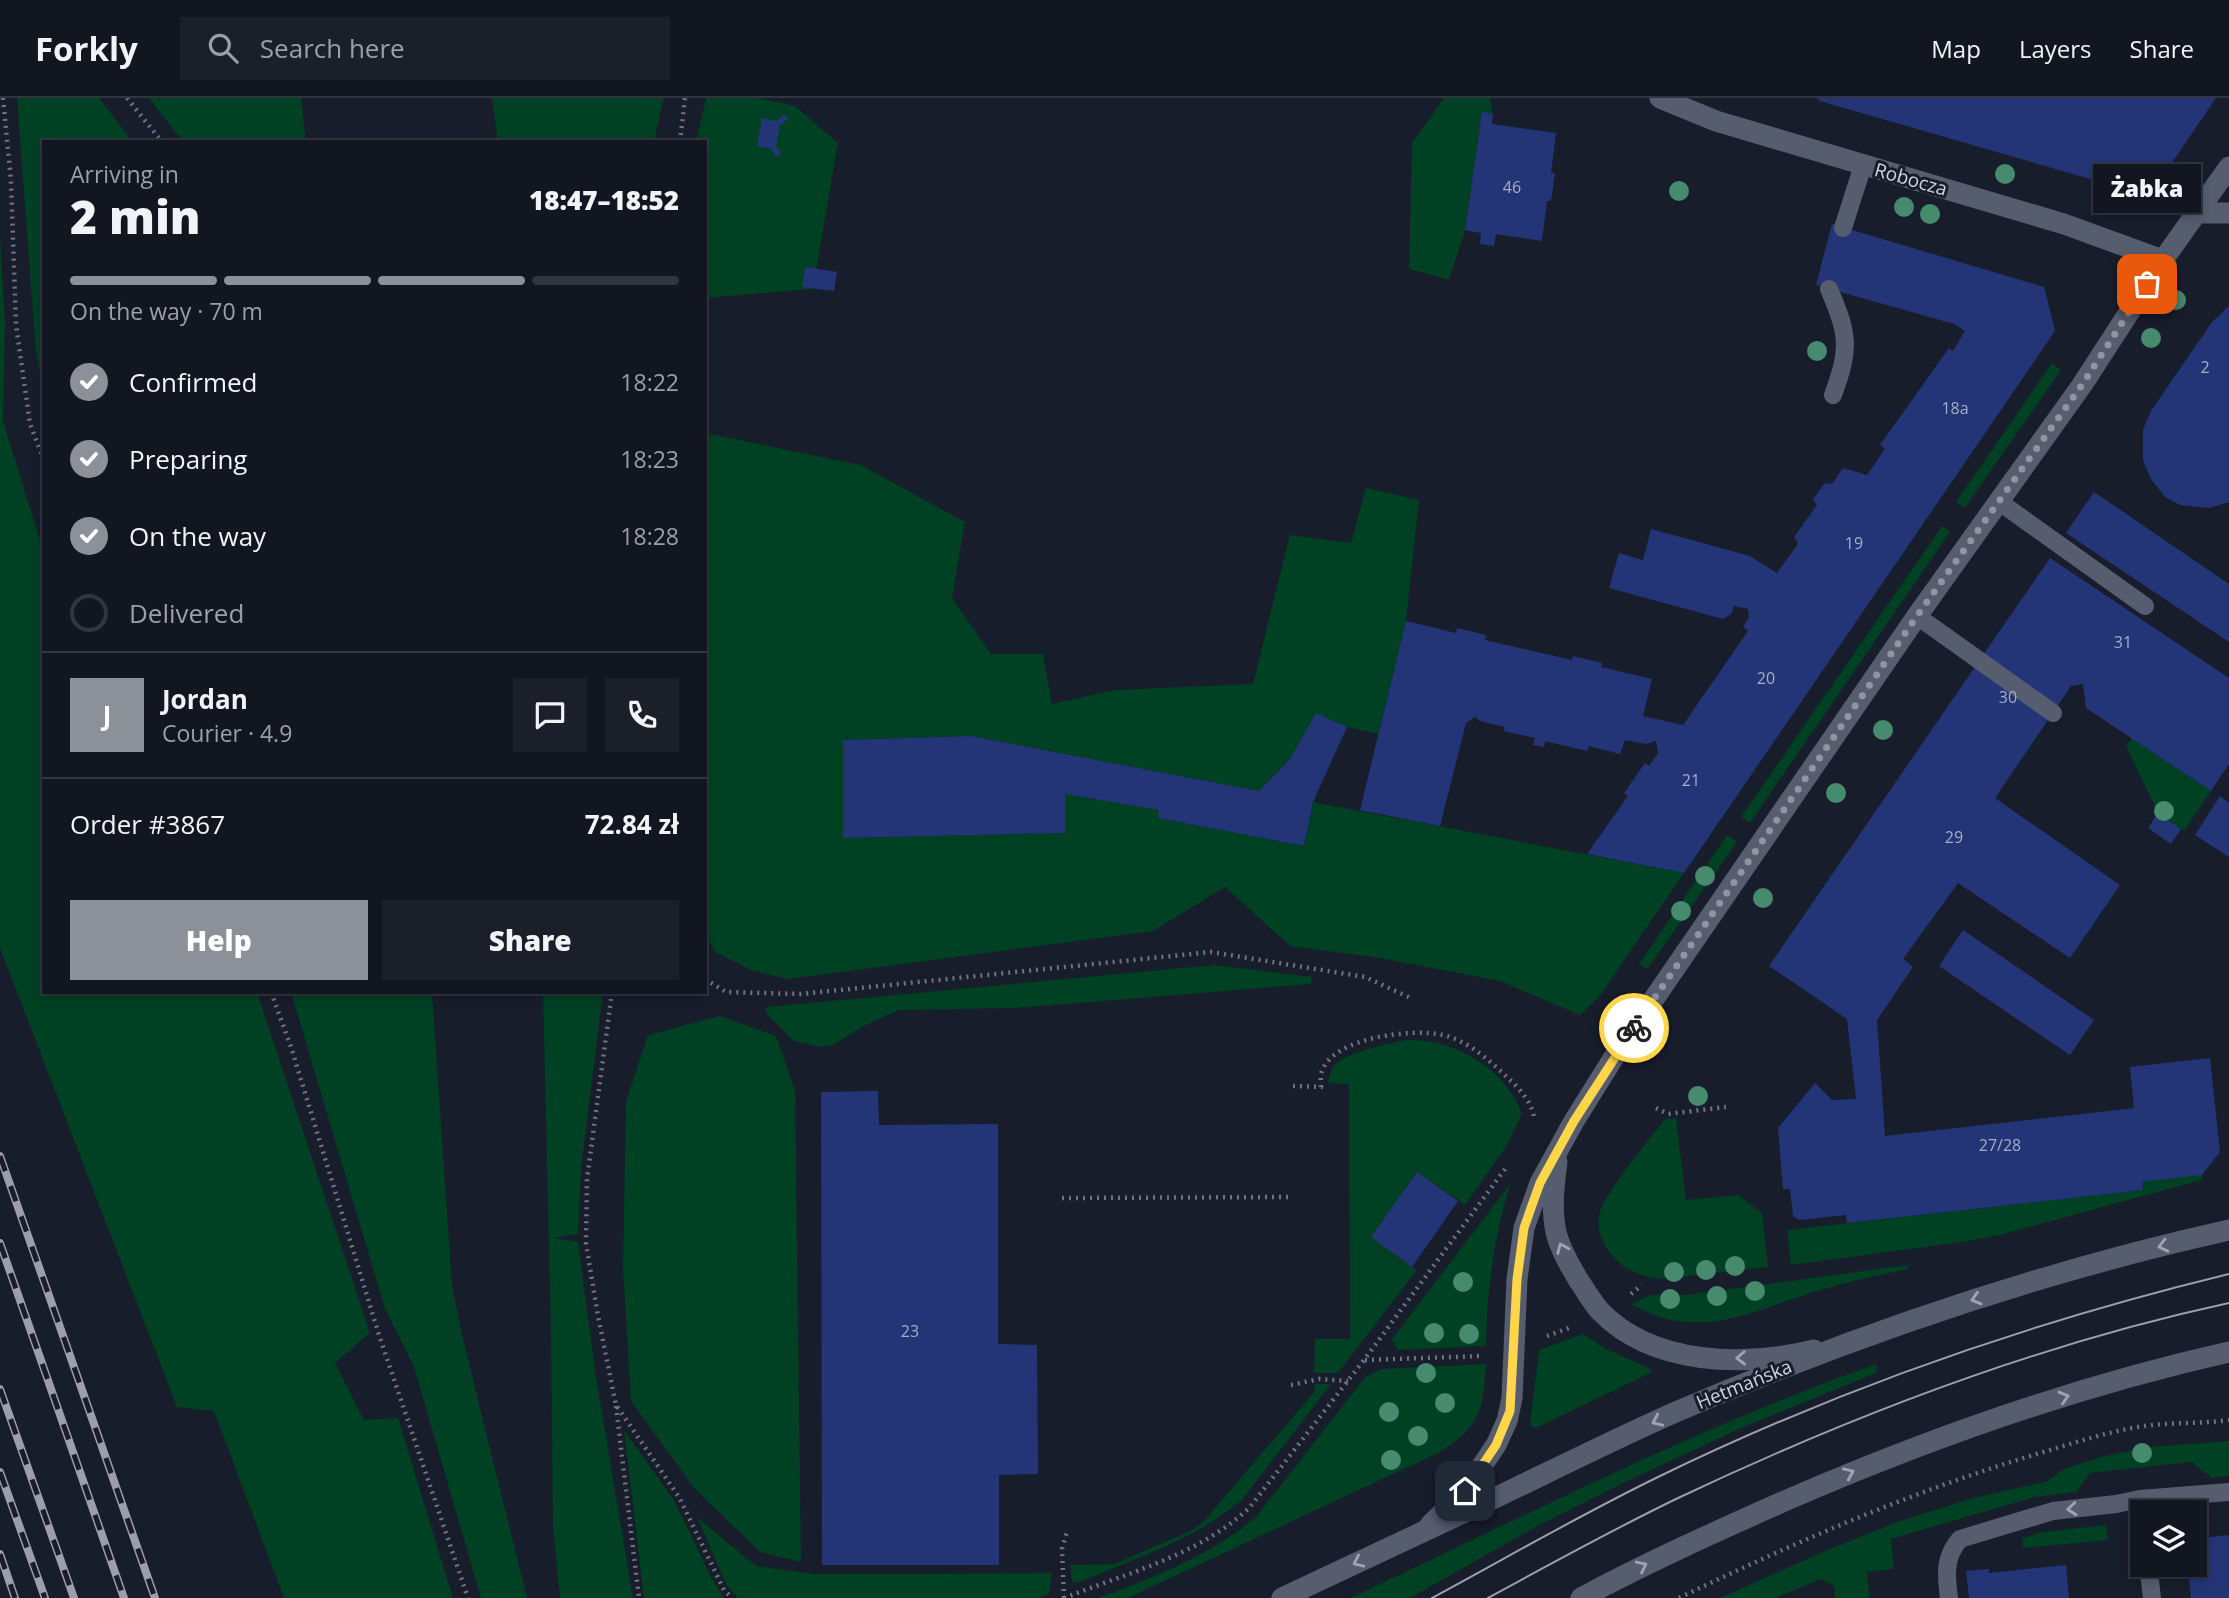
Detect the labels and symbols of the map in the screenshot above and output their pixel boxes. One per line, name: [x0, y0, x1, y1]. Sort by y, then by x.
street label: Robocza: [1871, 156, 1951, 202]
callout: Żabka: [2093, 165, 2201, 214]
house number: 46: [1503, 176, 1521, 198]
pin: [2117, 254, 2177, 314]
house number: 2: [2200, 356, 2210, 378]
house number: 18a: [1941, 397, 1969, 419]
house number: 19: [1845, 532, 1863, 554]
house number: 31: [2114, 631, 2132, 653]
house number: 20: [1757, 667, 1775, 689]
house number: 30: [1999, 686, 2017, 708]
house number: 21: [1682, 769, 1700, 791]
house number: 29: [1945, 826, 1963, 848]
courier: [1599, 993, 1669, 1063]
house number: 27/28: [1979, 1134, 2021, 1156]
one-way arrow: [2157, 1238, 2169, 1252]
one-way arrow: [1556, 1243, 1570, 1255]
one-way arrow: [1971, 1290, 1983, 1305]
house number: 23: [901, 1320, 919, 1342]
one-way arrow: [1735, 1351, 1746, 1366]
street label: Hetmańska: [1692, 1353, 1796, 1415]
one-way arrow: [2057, 1391, 2069, 1406]
one-way arrow: [1652, 1413, 1664, 1427]
pin: [1435, 1461, 1495, 1521]
one-way arrow: [1842, 1467, 1854, 1481]
one-way arrow: [2066, 1501, 2077, 1516]
one-way arrow: [1353, 1554, 1365, 1568]
one-way arrow: [1635, 1561, 1647, 1575]

